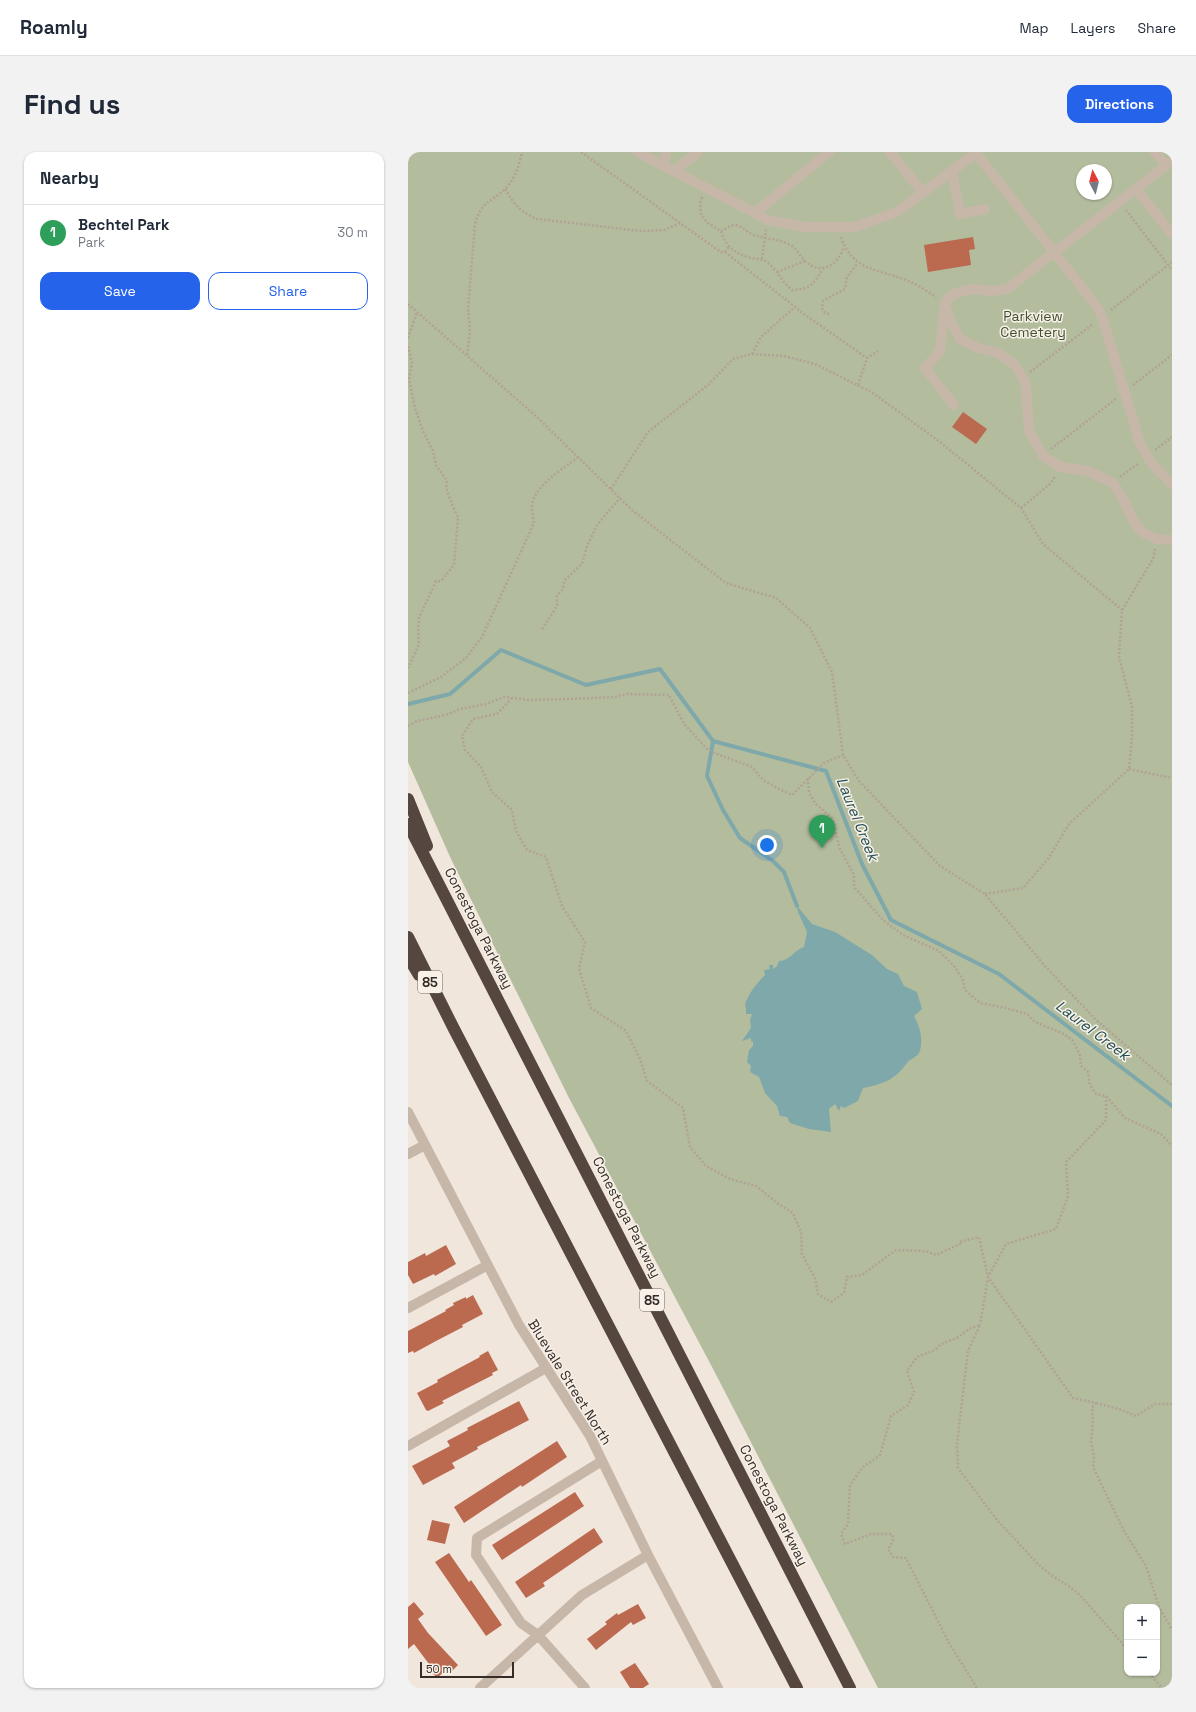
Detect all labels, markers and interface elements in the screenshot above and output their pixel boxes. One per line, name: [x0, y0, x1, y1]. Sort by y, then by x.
text: Roamly: [20, 15, 88, 40]
text: Map: [1019, 19, 1049, 37]
text: Layers: [1071, 19, 1115, 37]
text: Share: [1137, 19, 1176, 37]
button: Directions: [1067, 85, 1172, 123]
text: Find us: [24, 86, 121, 122]
north arrow: [1076, 164, 1112, 200]
text: Nearby: [40, 167, 99, 189]
text: Bechtel Park: [78, 215, 169, 234]
text: 1: [50, 224, 56, 241]
text: 30 m: [337, 224, 368, 241]
text: Park: [78, 234, 105, 251]
button: Save: [40, 272, 200, 310]
button: Share: [208, 272, 368, 310]
park label: Parkview Cemetery: [1000, 307, 1066, 341]
water label: Laurel Creek: [833, 774, 884, 865]
pin: 1: [809, 815, 835, 848]
your location: [757, 835, 777, 855]
street label: Conestoga Parkway: [441, 864, 517, 992]
road number: 85: [418, 971, 442, 993]
water label: Laurel Creek: [1052, 996, 1136, 1065]
street label: Conestoga Parkway: [589, 1153, 665, 1281]
road number: 85: [640, 1289, 664, 1311]
street label: Bluevale Street North: [524, 1316, 616, 1448]
street label: Conestoga Parkway: [736, 1441, 812, 1569]
map controls: [1124, 1604, 1160, 1676]
button: +: [1124, 1604, 1160, 1640]
button: −: [1124, 1640, 1160, 1676]
scale bar: [420, 1660, 514, 1679]
text: 50 m: [426, 1662, 452, 1676]

